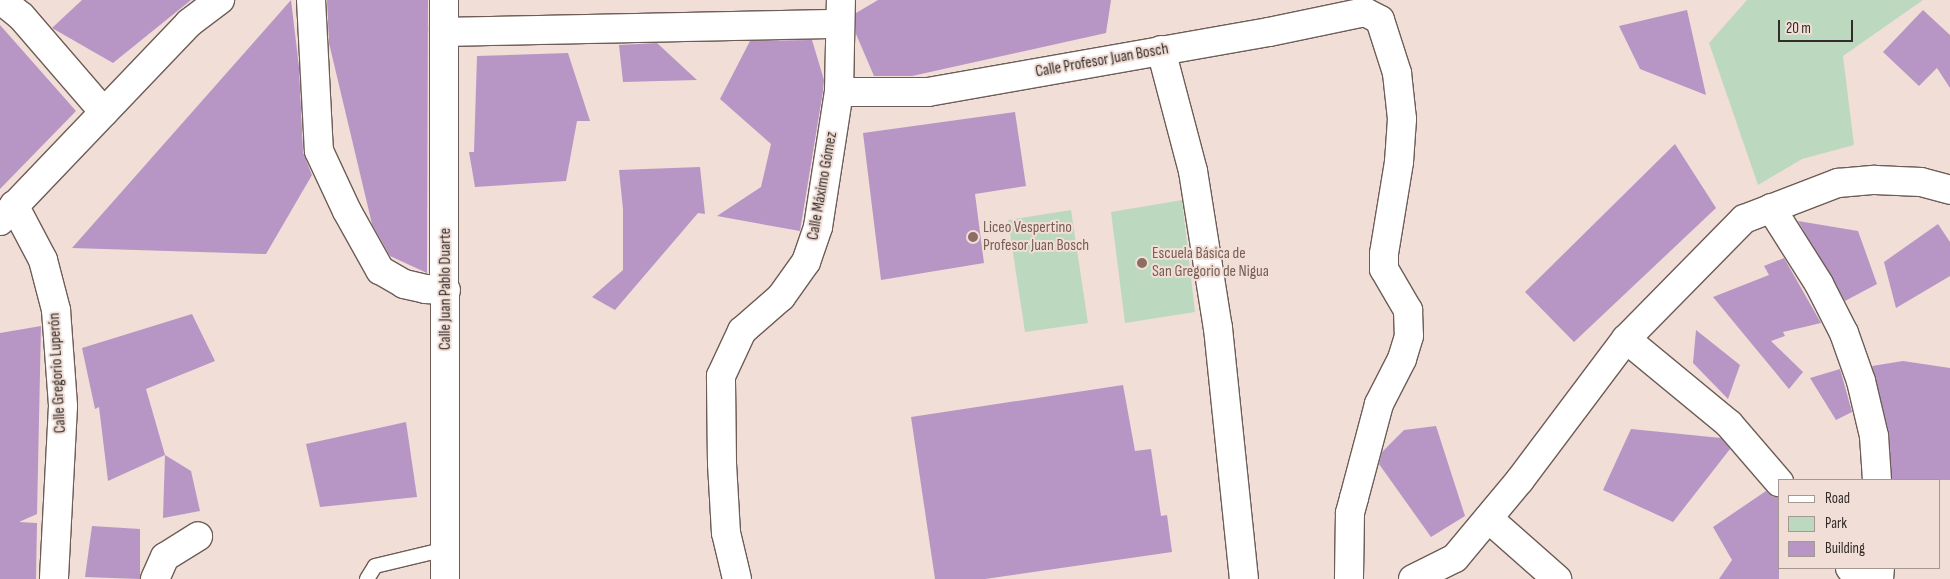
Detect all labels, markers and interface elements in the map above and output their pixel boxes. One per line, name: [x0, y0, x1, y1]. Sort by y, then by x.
scale bar: [1780, 10, 1855, 42]
text: 20 m: [1786, 19, 1811, 38]
street label: Calle Profesor Juan Bosch: [1034, 40, 1170, 82]
street label: Calle Máximo Gómez: [804, 130, 842, 242]
place label: Liceo Vespertino Profesor Juan Bosch: [983, 218, 1089, 256]
street label: Calle Juan Pablo Duarte: [436, 228, 456, 350]
marker: Liceo Vespertino Profesor Juan Bosch: [967, 231, 979, 243]
place label: Escuela Básica de San Gregorio de Nigua: [1152, 244, 1269, 282]
marker: Escuela Básica de San Gregorio de Nigua: [1136, 257, 1148, 269]
street label: Calle Gregorio Luperón: [45, 312, 71, 434]
legend: [1778, 479, 1940, 569]
text: Road: [1825, 489, 1850, 508]
text: Park: [1825, 514, 1847, 533]
text: Building: [1825, 539, 1865, 558]

